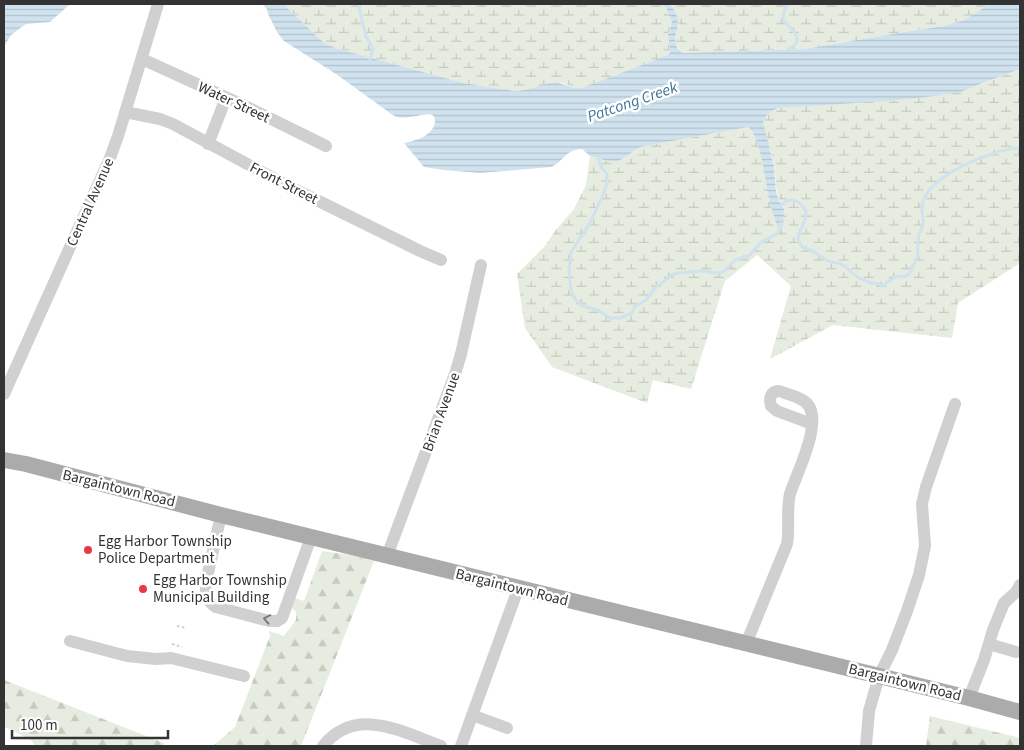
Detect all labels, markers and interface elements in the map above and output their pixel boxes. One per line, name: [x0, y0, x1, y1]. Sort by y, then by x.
water label: Patcong Creek: [584, 76, 681, 128]
street label: Water Street: [194, 77, 273, 128]
street label: Central Avenue: [62, 155, 119, 250]
street label: Front Street: [246, 157, 322, 210]
street label: Brian Avenue: [417, 370, 465, 455]
street label: Bargaintown Road: [60, 464, 177, 513]
place label: Egg Harbor Township Police Department: [98, 531, 232, 569]
marker: Egg Harbor Township Police Department: [82, 544, 94, 556]
street label: Bargaintown Road: [453, 563, 570, 612]
place label: Egg Harbor Township Municipal Building: [153, 570, 287, 608]
marker: Egg Harbor Township Municipal Building: [137, 583, 149, 595]
one-way arrow: [263, 615, 272, 625]
street label: Bargaintown Road: [846, 658, 963, 707]
scale bar: [12, 708, 169, 740]
text: 100 m: [20, 715, 58, 736]

